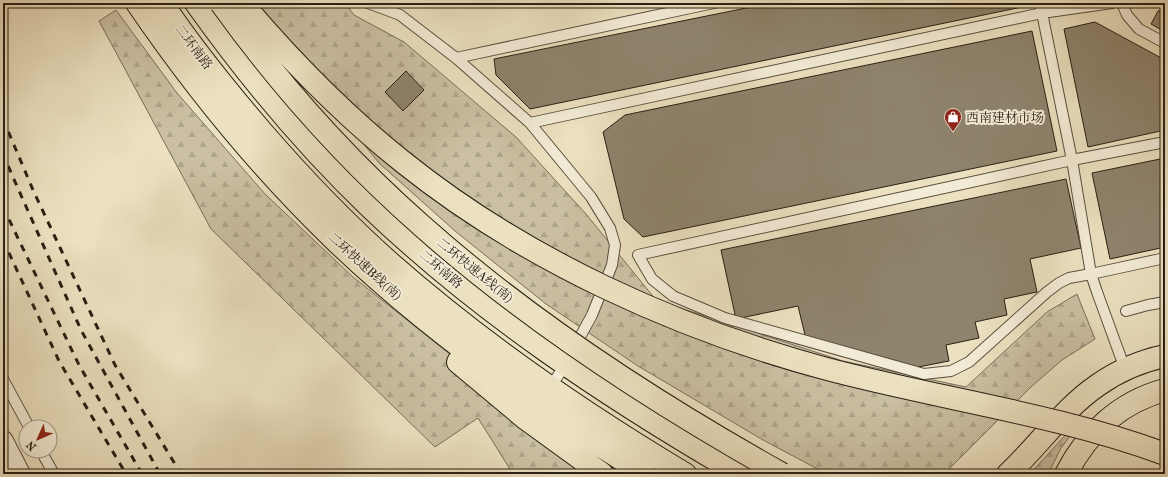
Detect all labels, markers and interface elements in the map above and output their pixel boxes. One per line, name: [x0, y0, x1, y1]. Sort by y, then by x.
street label: 二环南路: [172, 22, 216, 72]
shop icon: 西南建材市场: [943, 107, 963, 132]
place label: 西南建材市场: [966, 110, 1044, 125]
street label: 二环快速B线(南): [325, 229, 405, 303]
street label: 二环快速A线(南): [434, 235, 516, 305]
street label: 二环南路: [416, 247, 466, 291]
north arrow: [18, 419, 58, 459]
text: N: [23, 438, 39, 453]

